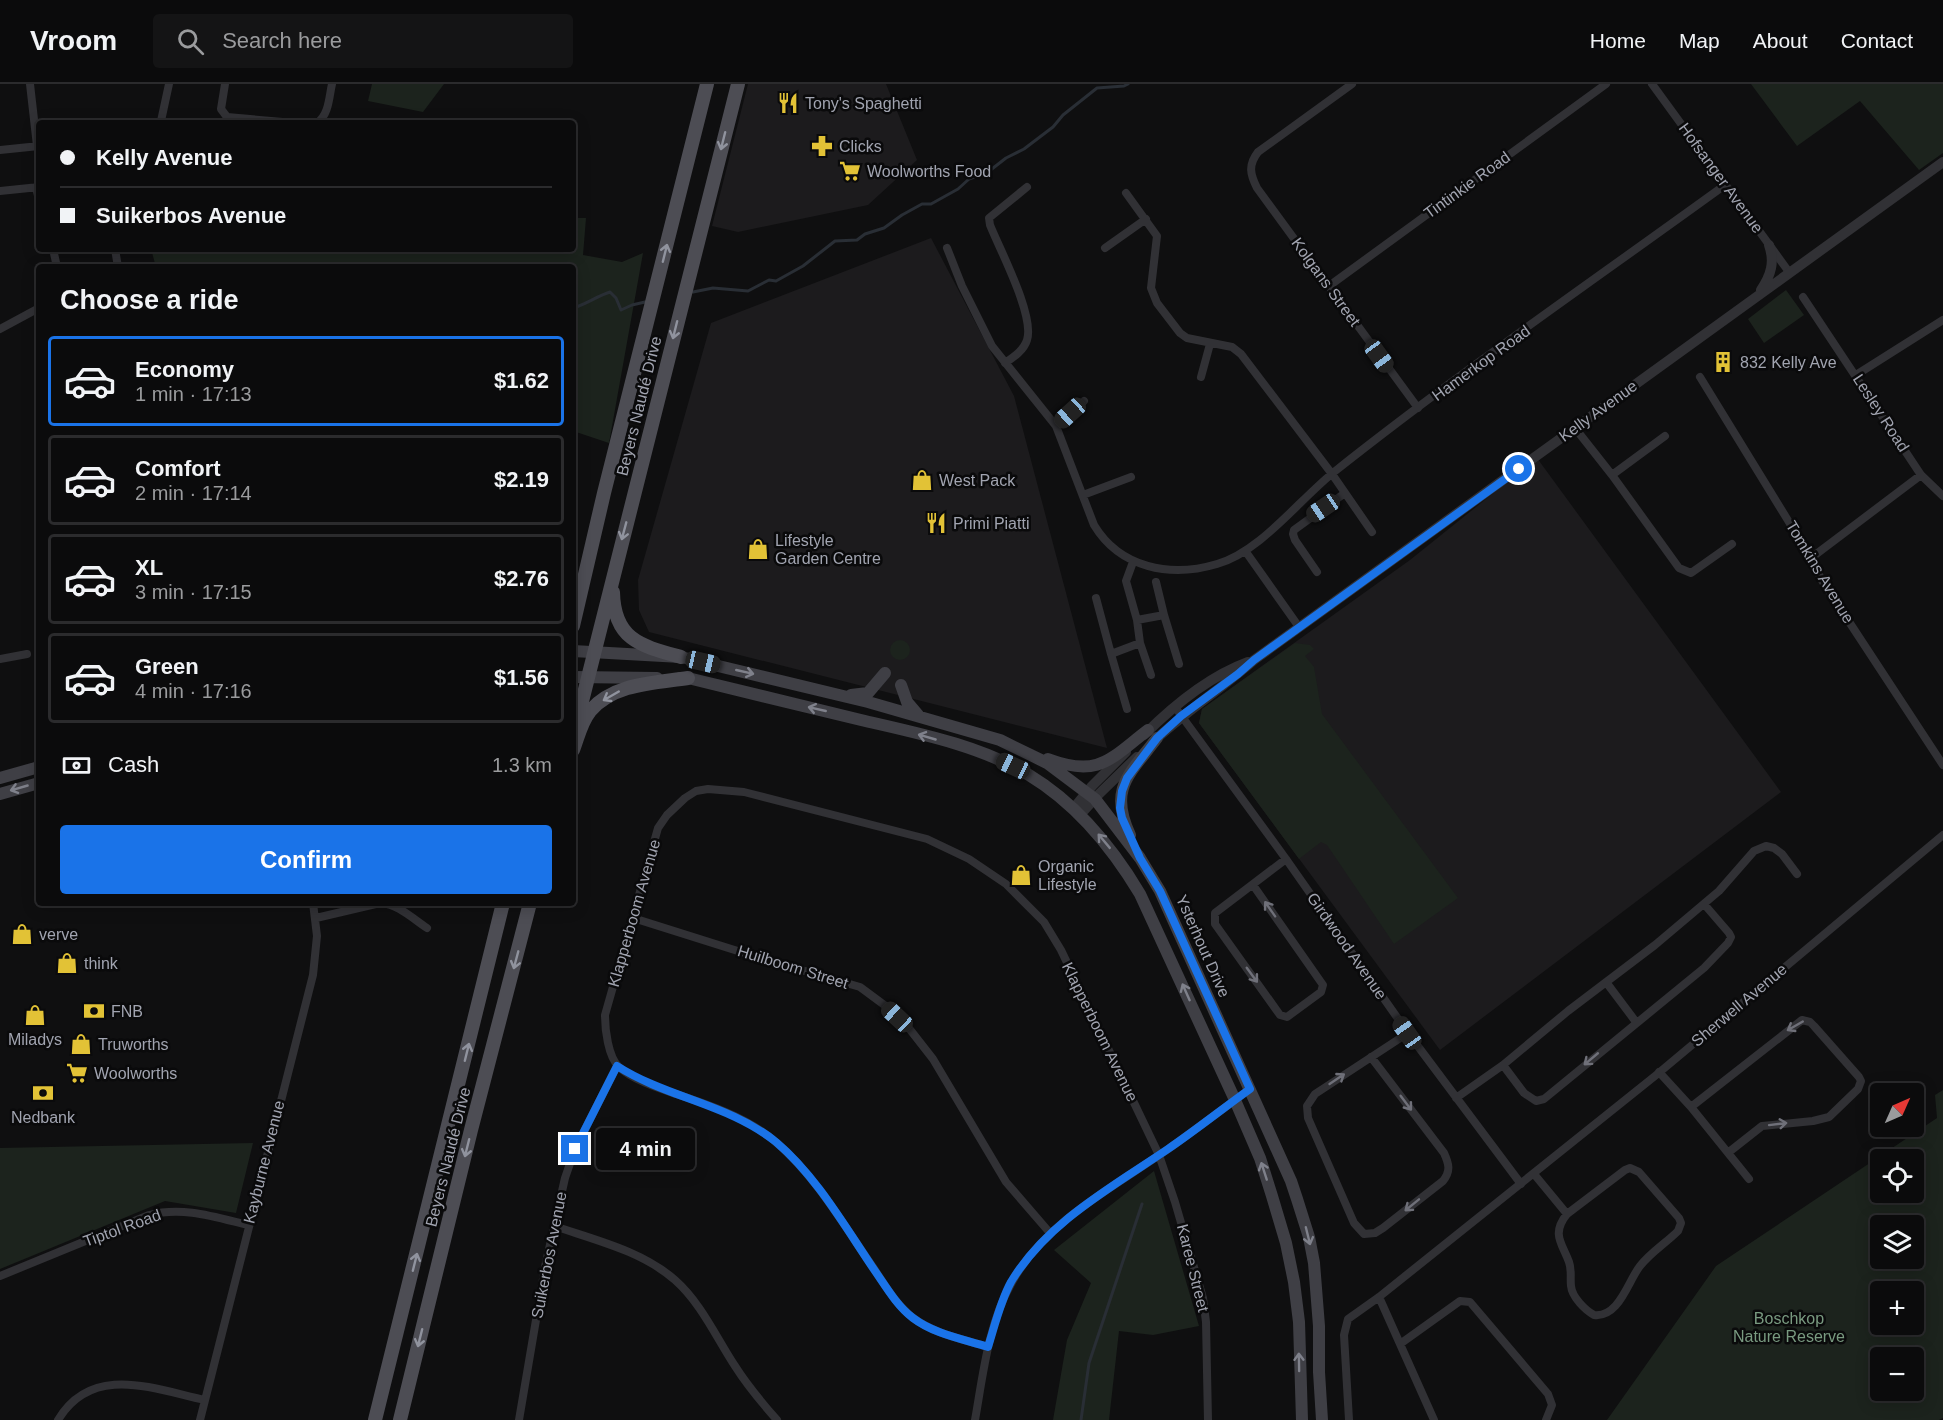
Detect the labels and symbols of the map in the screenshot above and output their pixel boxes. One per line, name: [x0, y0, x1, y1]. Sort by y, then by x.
restaurant icon: Tony's Spaghetti: [776, 91, 800, 115]
place label: Tony's Spaghetti: [805, 95, 922, 112]
street label: Hofsanger Avenue: [1676, 120, 1767, 236]
one-way arrow: [717, 131, 729, 150]
pharmacy icon: Clicks: [810, 134, 834, 158]
place label: Clicks: [839, 138, 882, 155]
street label: Tintinkie Road: [1421, 148, 1513, 222]
supermarket icon: Woolworths Food: [838, 159, 862, 183]
place label: Woolworths Food: [867, 163, 991, 180]
street label: Kolgans Street: [1288, 235, 1364, 330]
one-way arrow: [659, 244, 671, 263]
one-way arrow: [669, 320, 681, 339]
street label: Hamerkop Road: [1429, 322, 1533, 404]
street label: Beyers Naudé Drive: [613, 334, 665, 478]
car: [1361, 336, 1397, 376]
building icon: 832 Kelly Ave: [1711, 350, 1735, 374]
place label: 832 Kelly Ave: [1740, 354, 1837, 371]
street label: Lesley Road: [1850, 371, 1912, 455]
street label: Kelly Avenue: [1556, 377, 1640, 445]
car: [1051, 394, 1089, 432]
route start: [1505, 455, 1532, 482]
shop icon: West Pack: [910, 468, 934, 492]
place label: West Pack: [939, 472, 1016, 489]
car: [1303, 490, 1343, 526]
restaurant icon: Primi Piatti: [924, 511, 948, 535]
place label: Primi Piatti: [953, 515, 1029, 532]
street label: Tomkins Avenue: [1783, 518, 1857, 626]
one-way arrow: [618, 521, 629, 540]
place label: Lifestyle Garden Centre: [775, 532, 881, 567]
shop icon: Lifestyle Garden Centre: [746, 537, 770, 561]
car: [683, 649, 723, 675]
one-way arrow: [735, 667, 754, 678]
one-way arrow: [603, 690, 620, 702]
one-way arrow: [808, 703, 827, 714]
one-way arrow: [918, 731, 937, 742]
car: [993, 750, 1033, 782]
one-way arrow: [10, 783, 29, 794]
one-way arrow: [1097, 834, 1111, 849]
street label: Klapperboom Avenue: [605, 837, 663, 989]
place label: Organic Lifestyle: [1038, 858, 1097, 893]
shop icon: Organic Lifestyle: [1009, 863, 1033, 887]
street label: Girdwood Avenue: [1304, 890, 1390, 1003]
street label: Ysterhout Drive: [1173, 892, 1233, 1000]
one-way arrow: [1264, 902, 1276, 918]
shop icon: verve: [10, 922, 34, 946]
place label: verve: [39, 926, 78, 943]
street label: Huilboom Street: [736, 942, 851, 992]
one-way arrow: [509, 950, 521, 969]
shop icon: think: [55, 951, 79, 975]
place label: think: [84, 955, 119, 972]
street label: Klapperboom Avenue: [1059, 960, 1141, 1104]
street label: Sherwell Avenue: [1688, 960, 1790, 1050]
one-way arrow: [1246, 967, 1258, 983]
one-way arrow: [1180, 984, 1192, 1002]
car: [878, 998, 916, 1036]
bank icon: FNB: [82, 999, 106, 1023]
shop icon: Miladys: [23, 1003, 47, 1027]
place label: FNB: [111, 1003, 143, 1020]
car: [1389, 1013, 1425, 1053]
one-way arrow: [1787, 1020, 1804, 1032]
place label: Miladys: [8, 1031, 62, 1048]
shop icon: Truworths: [69, 1032, 93, 1056]
place label: Truworths: [98, 1036, 169, 1053]
one-way arrow: [461, 1043, 473, 1062]
one-way arrow: [1584, 1053, 1600, 1066]
supermarket icon: Woolworths: [65, 1061, 89, 1085]
place label: Woolworths: [94, 1065, 177, 1082]
one-way arrow: [1328, 1073, 1345, 1085]
bank icon: Nedbank: [31, 1081, 55, 1105]
north arrow: [1870, 1083, 1924, 1137]
street label: Beyers Naudé Drive: [422, 1085, 474, 1229]
one-way arrow: [1399, 1095, 1412, 1111]
street label: Kayburne Avenue: [241, 1099, 288, 1225]
place label: Nedbank: [11, 1109, 76, 1126]
one-way arrow: [1768, 1118, 1788, 1129]
callout: 4 min: [596, 1128, 695, 1170]
route end: [561, 1135, 588, 1162]
one-way arrow: [460, 1139, 472, 1158]
one-way arrow: [1258, 1162, 1269, 1181]
street label: Suikerbos Avenue: [528, 1190, 570, 1320]
one-way arrow: [1405, 1199, 1421, 1212]
street label: Tiptol Road: [81, 1206, 163, 1250]
street label: Karee Street: [1174, 1222, 1212, 1314]
one-way arrow: [1303, 1227, 1315, 1246]
one-way arrow: [410, 1252, 422, 1271]
park label: Boschkop Nature Reserve: [1733, 1310, 1845, 1345]
one-way arrow: [414, 1328, 426, 1347]
one-way arrow: [1293, 1352, 1305, 1372]

